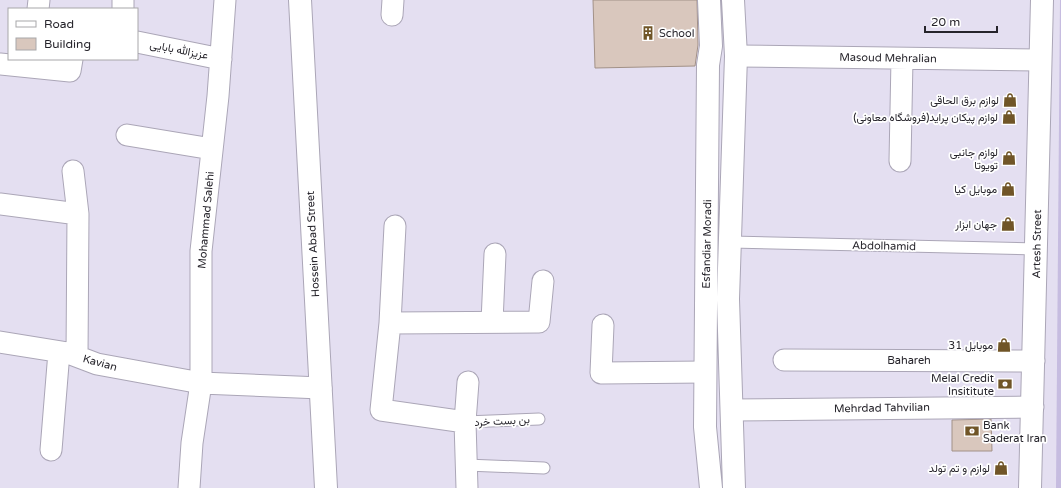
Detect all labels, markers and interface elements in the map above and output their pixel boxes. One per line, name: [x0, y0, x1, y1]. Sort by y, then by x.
legend: [8, 8, 138, 60]
scale bar: [925, 8, 997, 34]
text: 20 m: [931, 15, 960, 29]
text: Road: [44, 17, 74, 31]
building icon: School: [640, 25, 656, 41]
place label: School: [659, 27, 694, 40]
text: Building: [44, 37, 91, 51]
street label: عزیزالله بابایی: [149, 38, 209, 62]
street label: Masoud Mehralian: [839, 51, 937, 65]
shop icon: لوازم برق الحاقی: [1002, 92, 1018, 108]
place label: لوازم برق الحاقی: [930, 94, 999, 108]
shop icon: لوازم پیکان پراید(فروشگاه معاونی): [1001, 109, 1017, 125]
place label: لوازم پیکان پراید(فروشگاه معاونی): [853, 111, 998, 125]
place label: لوازم جانبی تویوتا: [950, 146, 999, 172]
shop icon: لوازم جانبی تویوتا: [1001, 150, 1017, 166]
street label: Mohammad Salehi: [195, 171, 217, 269]
shop icon: موبایل کیا: [1000, 181, 1016, 197]
place label: موبایل کیا: [954, 183, 997, 196]
street label: Hossein Abad Street: [304, 191, 322, 297]
street label: Esfandiar Moradi: [700, 199, 714, 289]
street label: Artesh Street: [1030, 209, 1044, 279]
shop icon: جهان ابزار: [1000, 216, 1016, 232]
place label: جهان ابزار: [954, 218, 997, 231]
street label: Abdolhamid: [852, 239, 916, 253]
shop icon: موبایل 31: [996, 337, 1012, 353]
place label: موبایل 31: [948, 339, 993, 352]
street label: Kavian: [81, 352, 119, 374]
street label: Bahareh: [887, 354, 931, 367]
place label: Melal Credit Insititute: [931, 372, 994, 398]
bank icon: Melal Credit Insititute: [997, 376, 1013, 392]
street label: Mehrdad Tahvilian: [834, 401, 930, 415]
street label: بن بست خرد: [474, 413, 530, 429]
place label: Bank Saderat Iran: [983, 419, 1047, 445]
bank icon: Bank Saderat Iran: [964, 423, 980, 439]
shop icon: لوازم و تم تولد: [993, 460, 1009, 476]
place label: لوازم و تم تولد: [929, 462, 990, 476]

